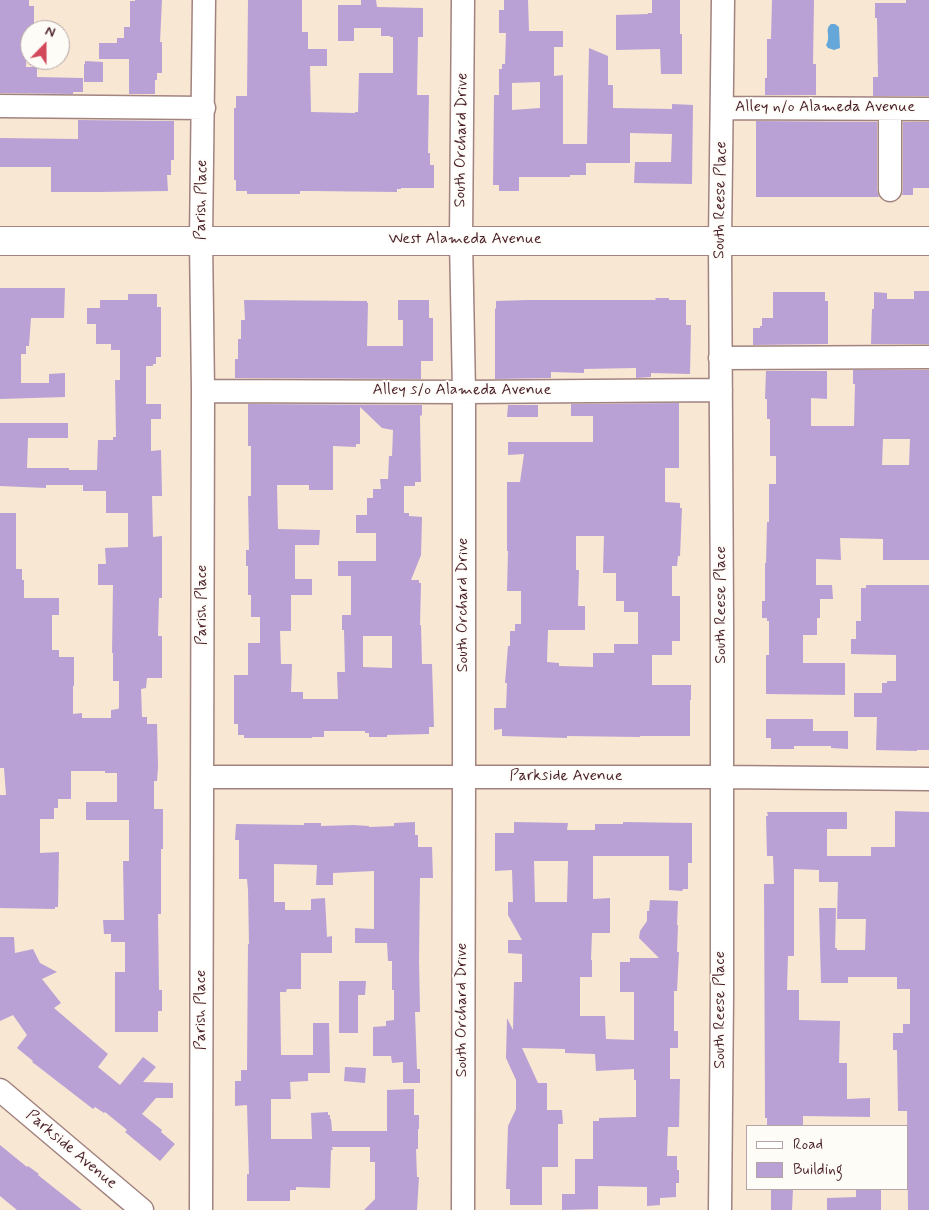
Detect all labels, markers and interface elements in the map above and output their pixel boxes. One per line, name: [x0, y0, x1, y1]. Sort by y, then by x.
north arrow: [20, 20, 70, 70]
text: N: [43, 22, 58, 42]
street label: South Orchard Drive: [451, 73, 473, 207]
street label: Alley n/o Alameda Avenue: [735, 98, 915, 118]
street label: South Reese Place: [710, 141, 732, 259]
street label: Parish Place: [192, 160, 212, 240]
street label: West Alameda Avenue: [388, 230, 542, 250]
street label: Alley s/o Alameda Avenue: [373, 381, 551, 401]
street label: South Orchard Drive: [454, 538, 474, 672]
street label: South Reese Place: [712, 546, 732, 664]
street label: Parish Place: [193, 565, 213, 645]
street label: Parkside Avenue: [509, 767, 623, 787]
street label: South Orchard Drive: [453, 943, 473, 1077]
street label: South Reese Place: [711, 951, 731, 1069]
street label: Parish Place: [192, 970, 212, 1050]
street label: Parkside Avenue: [22, 1106, 120, 1194]
legend: [746, 1125, 909, 1190]
text: Road: [793, 1135, 823, 1155]
text: Building: [793, 1160, 843, 1180]

